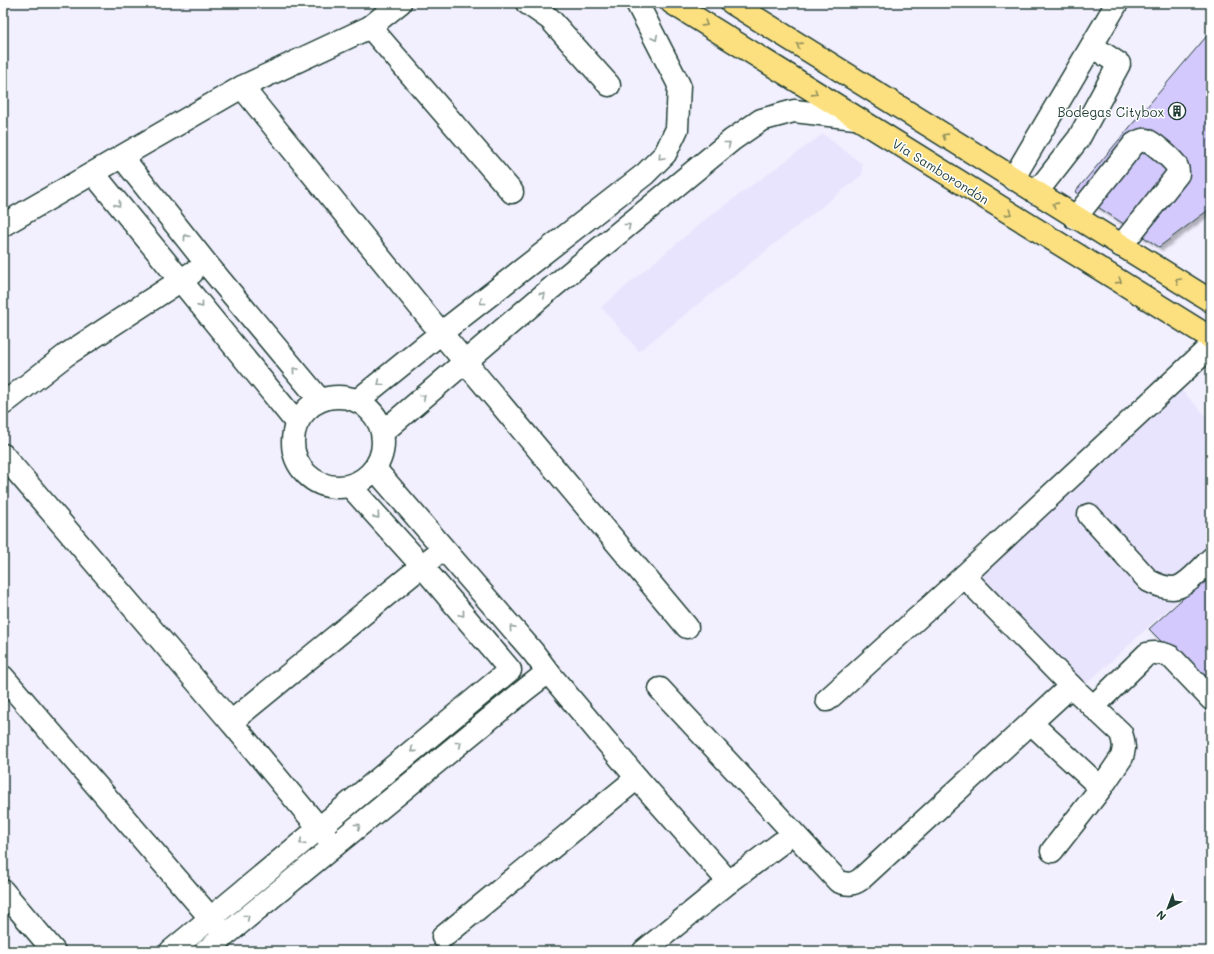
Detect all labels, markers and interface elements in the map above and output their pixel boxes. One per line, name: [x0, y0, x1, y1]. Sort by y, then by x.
one-way arrow: [701, 19, 708, 26]
one-way arrow: [650, 34, 658, 41]
one-way arrow: [796, 42, 803, 50]
one-way arrow: [811, 88, 818, 95]
building icon: Bodegas Citybox: [1167, 101, 1187, 121]
place label: Bodegas Citybox: [1057, 103, 1164, 120]
street label: Vía Samborondón: [889, 134, 993, 208]
one-way arrow: [942, 134, 949, 141]
one-way arrow: [723, 141, 731, 148]
one-way arrow: [659, 153, 666, 160]
one-way arrow: [114, 199, 121, 207]
one-way arrow: [1052, 203, 1059, 210]
one-way arrow: [1004, 208, 1011, 215]
one-way arrow: [623, 224, 630, 231]
one-way arrow: [184, 235, 191, 242]
one-way arrow: [1115, 277, 1122, 284]
one-way arrow: [1175, 278, 1182, 286]
one-way arrow: [539, 293, 546, 300]
one-way arrow: [479, 297, 486, 304]
one-way arrow: [196, 300, 203, 307]
one-way arrow: [293, 368, 300, 375]
one-way arrow: [377, 378, 384, 385]
one-way arrow: [418, 395, 426, 402]
one-way arrow: [372, 511, 379, 518]
one-way arrow: [458, 609, 465, 616]
one-way arrow: [509, 625, 516, 632]
one-way arrow: [454, 741, 462, 748]
one-way arrow: [410, 746, 417, 753]
one-way arrow: [354, 823, 361, 830]
one-way arrow: [299, 838, 307, 845]
north arrow: [1148, 888, 1188, 928]
text: N: [1153, 907, 1169, 924]
one-way arrow: [242, 915, 250, 922]

